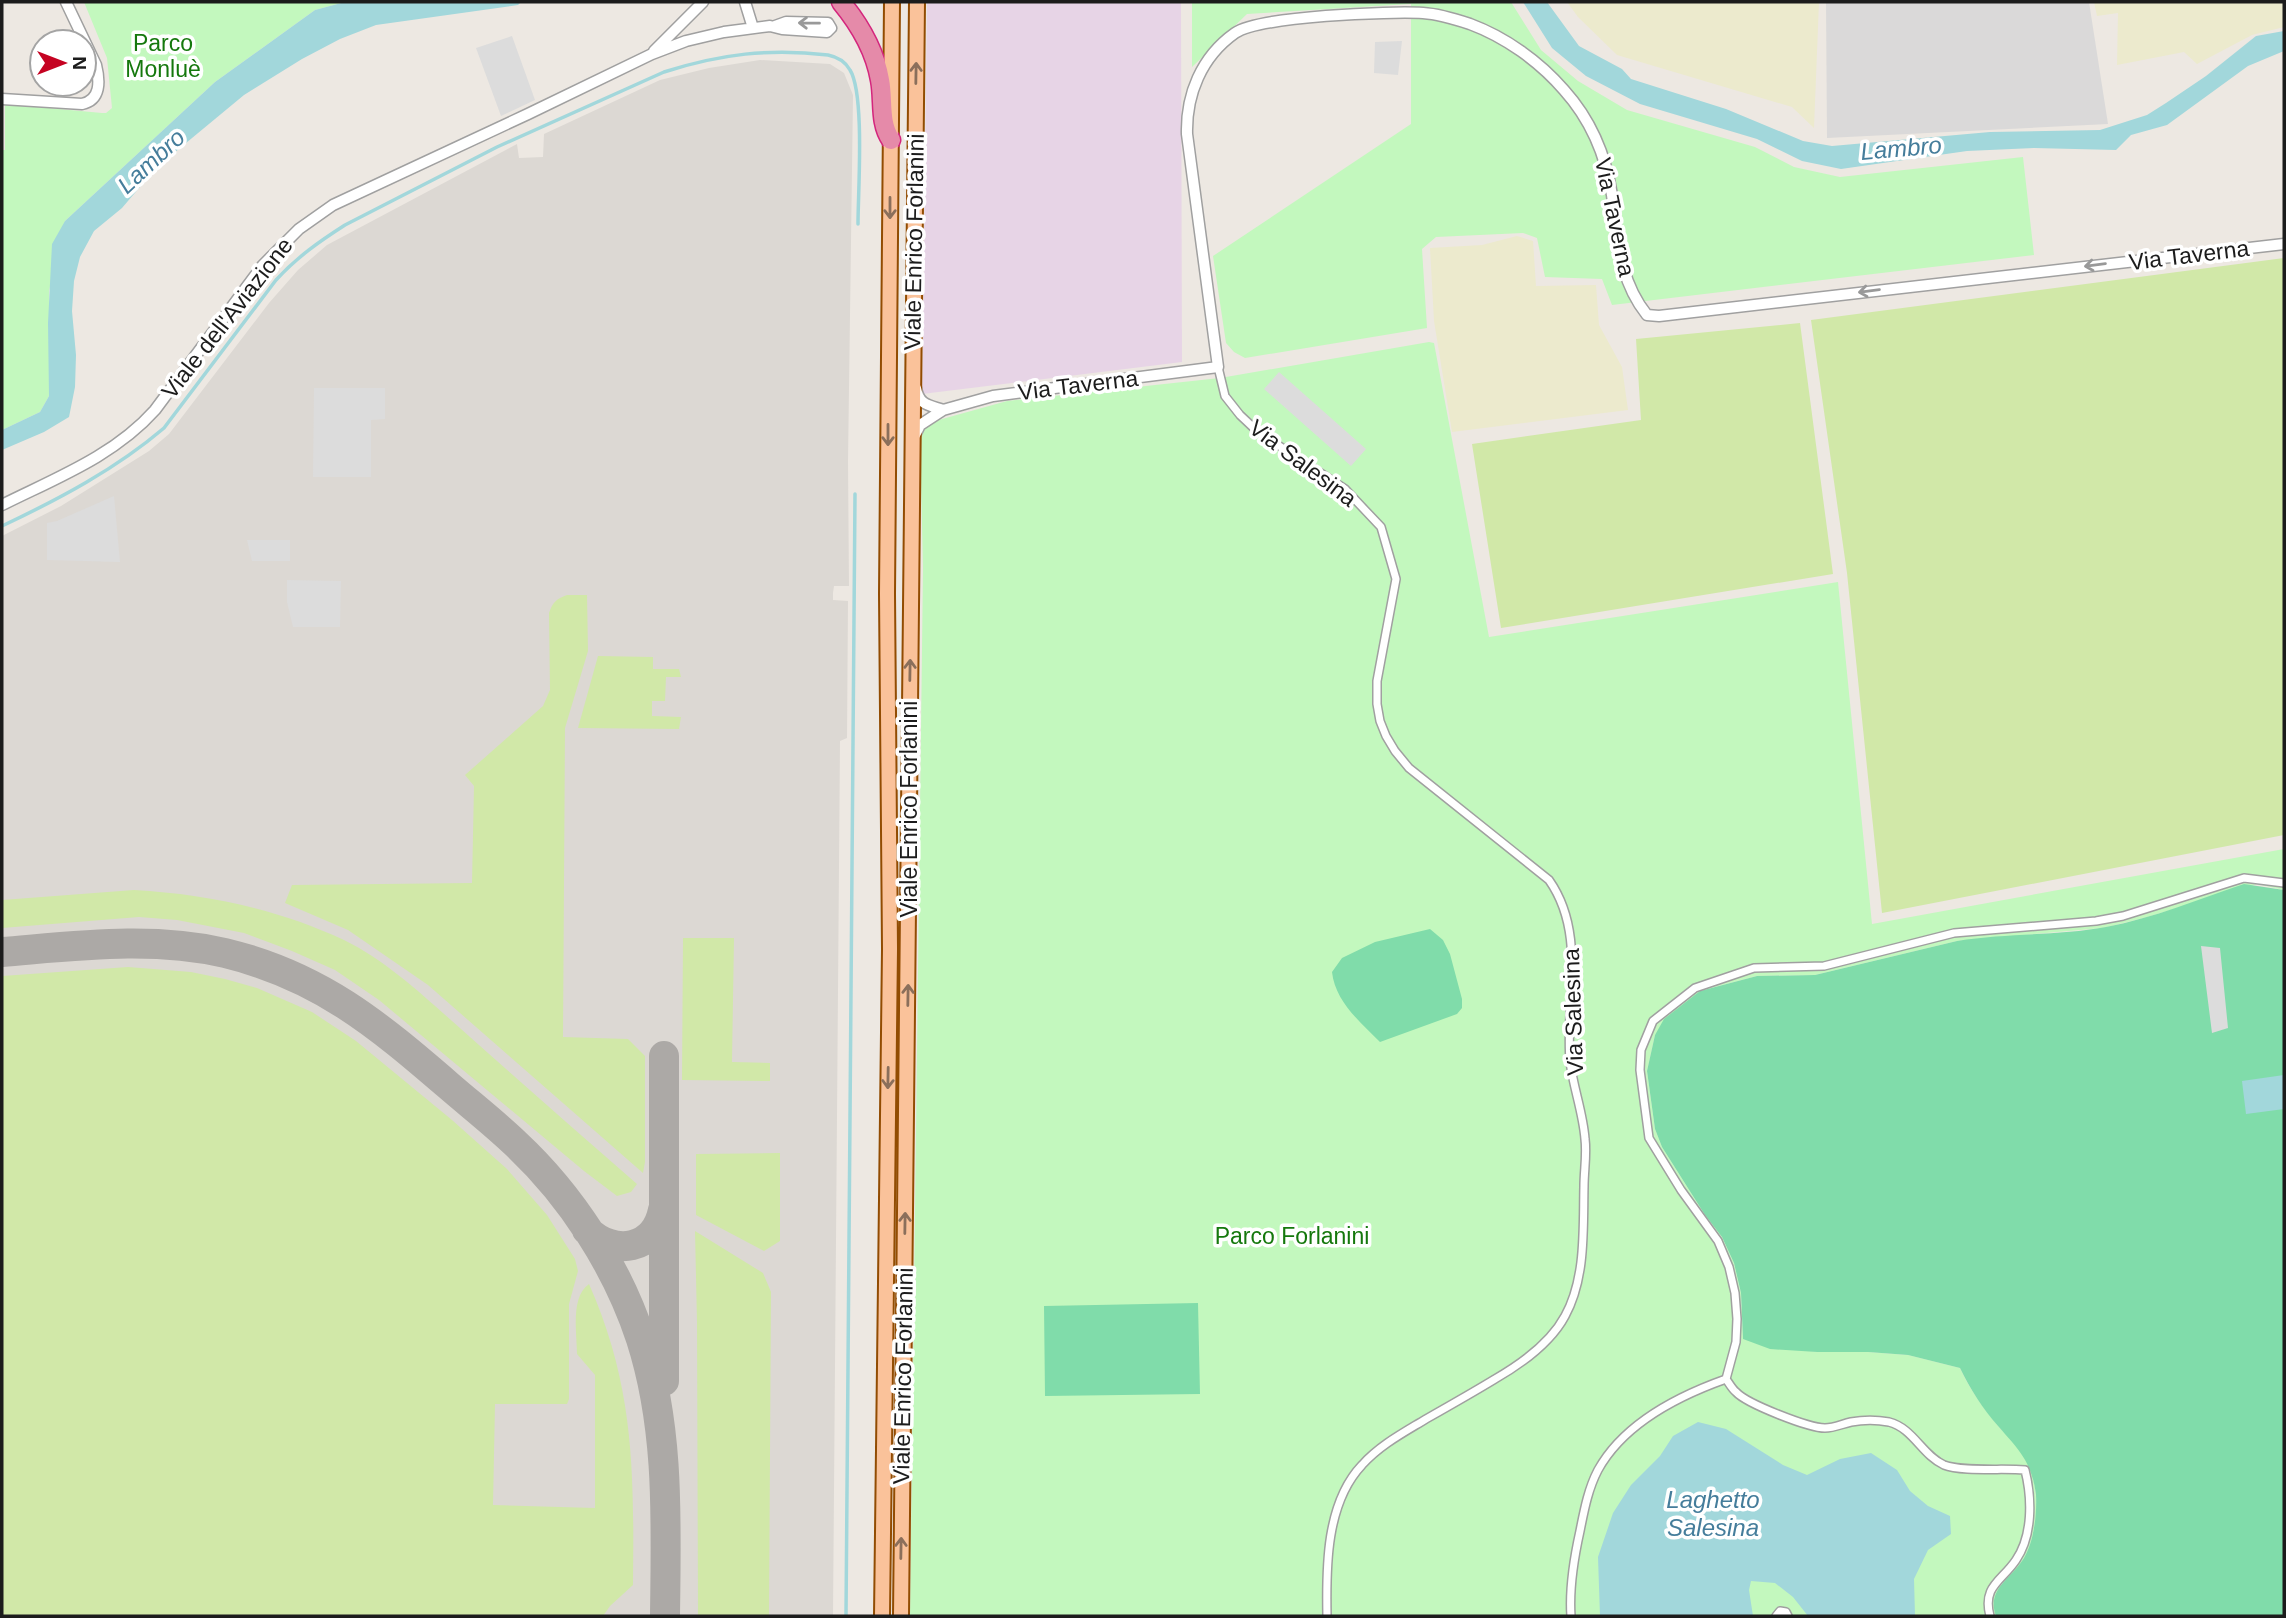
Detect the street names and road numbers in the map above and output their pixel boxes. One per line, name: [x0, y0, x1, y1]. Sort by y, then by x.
street label: Viale Enrico Forlanini: [899, 133, 929, 351]
street label: Via Taverna: [1590, 155, 1640, 279]
street label: Viale dell'Aviazione: [156, 233, 298, 403]
street label: Via Taverna: [2128, 235, 2251, 275]
street label: Via Taverna: [1017, 365, 1140, 405]
street label: Via Salesina: [1244, 414, 1362, 512]
street label: Viale Enrico Forlanini: [896, 701, 922, 917]
street label: Via Salesina: [1558, 948, 1588, 1076]
street label: Viale Enrico Forlanini: [888, 1267, 918, 1485]

